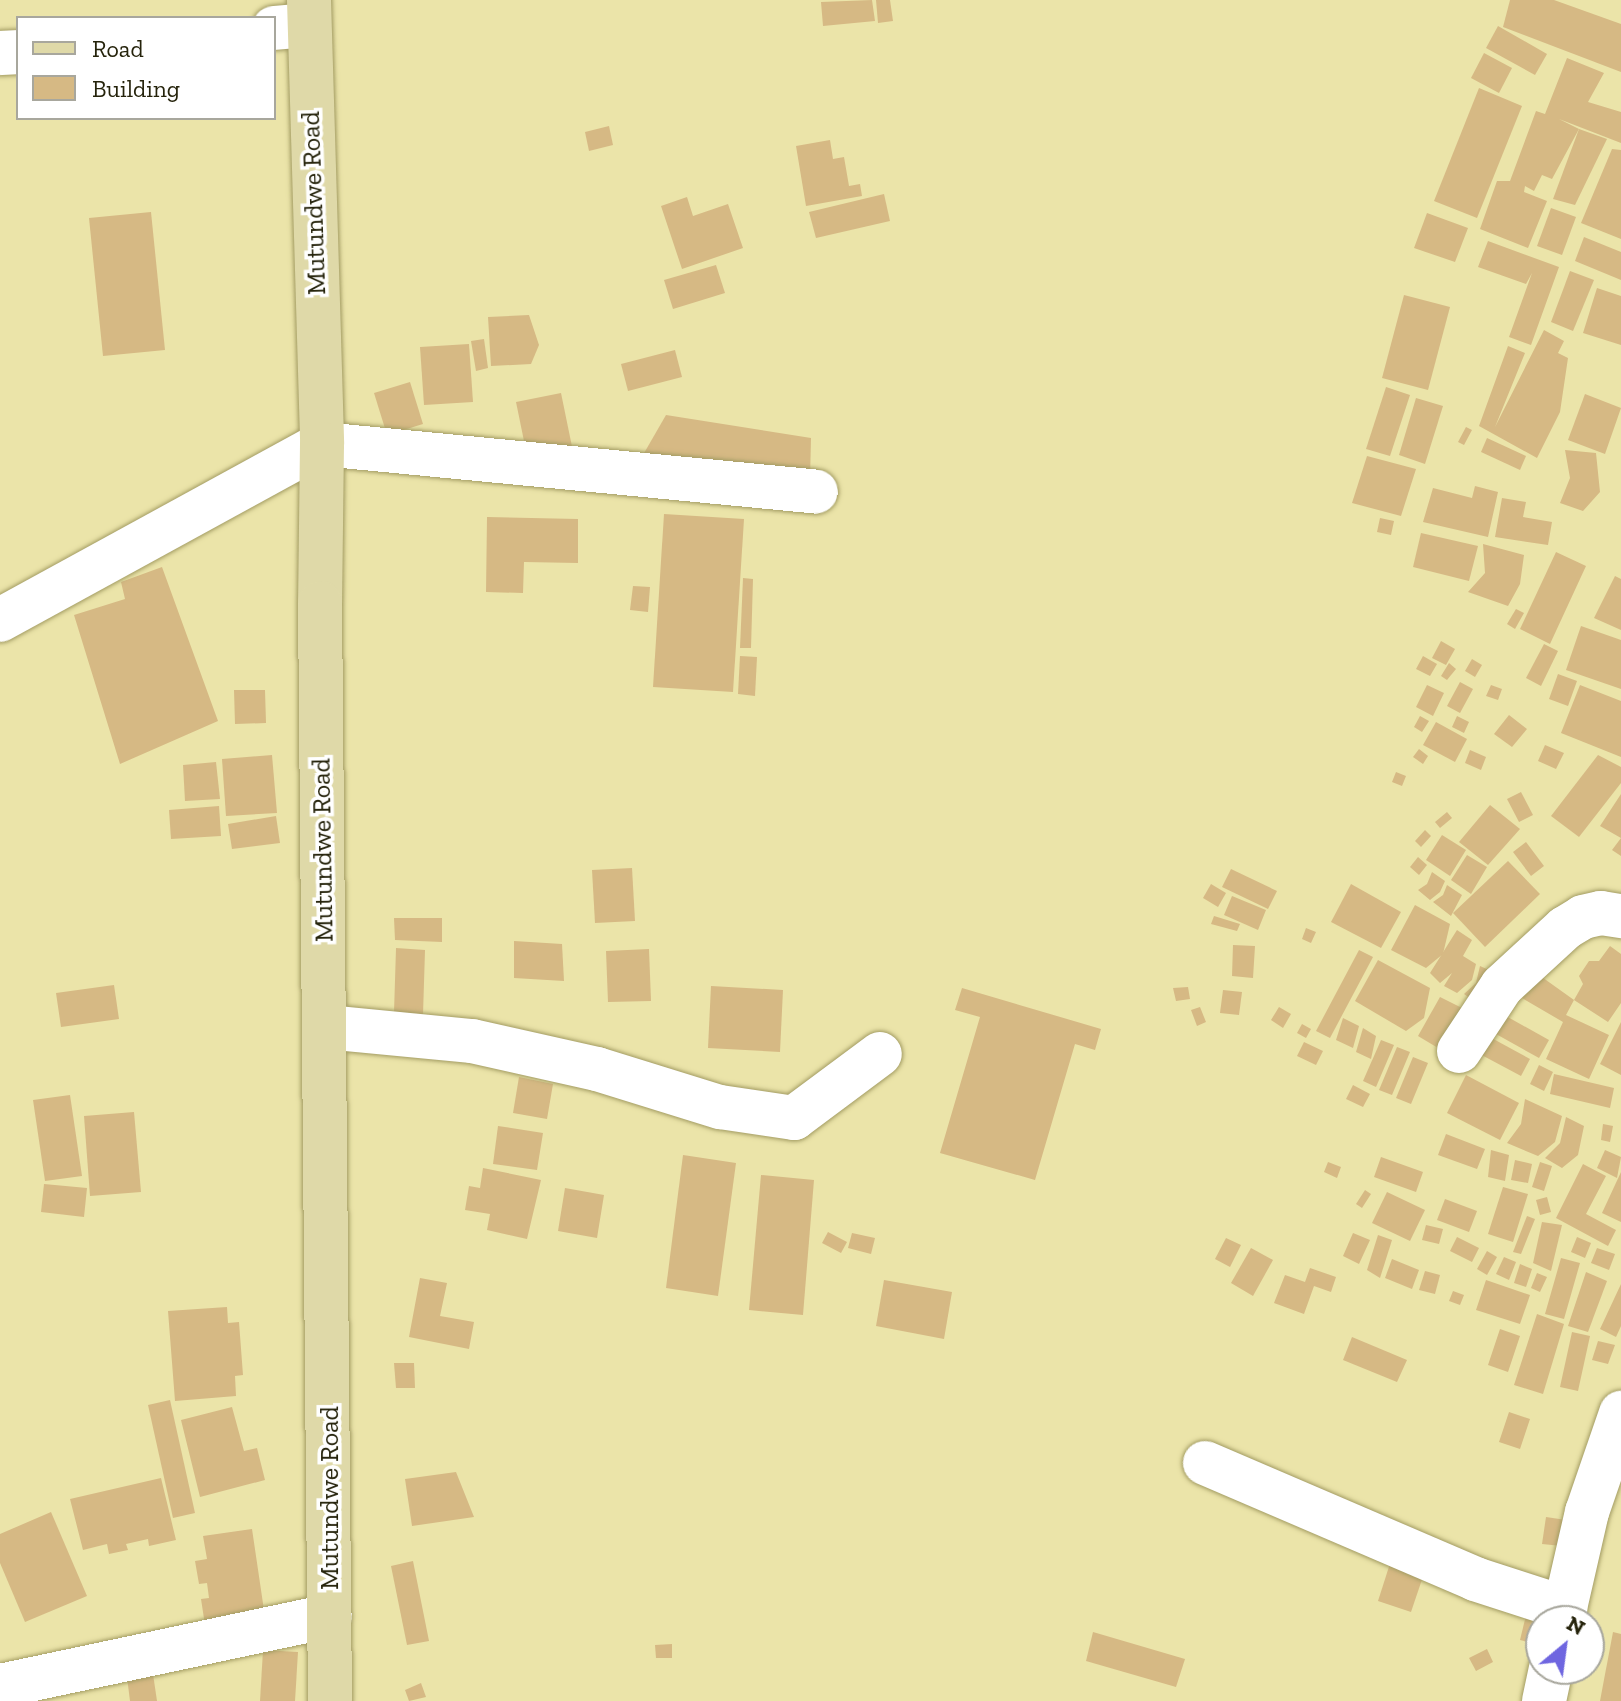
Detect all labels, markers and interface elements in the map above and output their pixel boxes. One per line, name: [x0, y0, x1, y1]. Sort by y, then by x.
legend: [16, 16, 276, 120]
text: Road: [92, 34, 144, 63]
text: Building: [92, 74, 180, 103]
street label: Mutundwe Road: [295, 111, 333, 295]
street label: Mutundwe Road: [306, 758, 340, 942]
street label: Mutundwe Road: [314, 1406, 346, 1590]
north arrow: [1525, 1605, 1605, 1685]
text: N: [1562, 1609, 1590, 1641]

